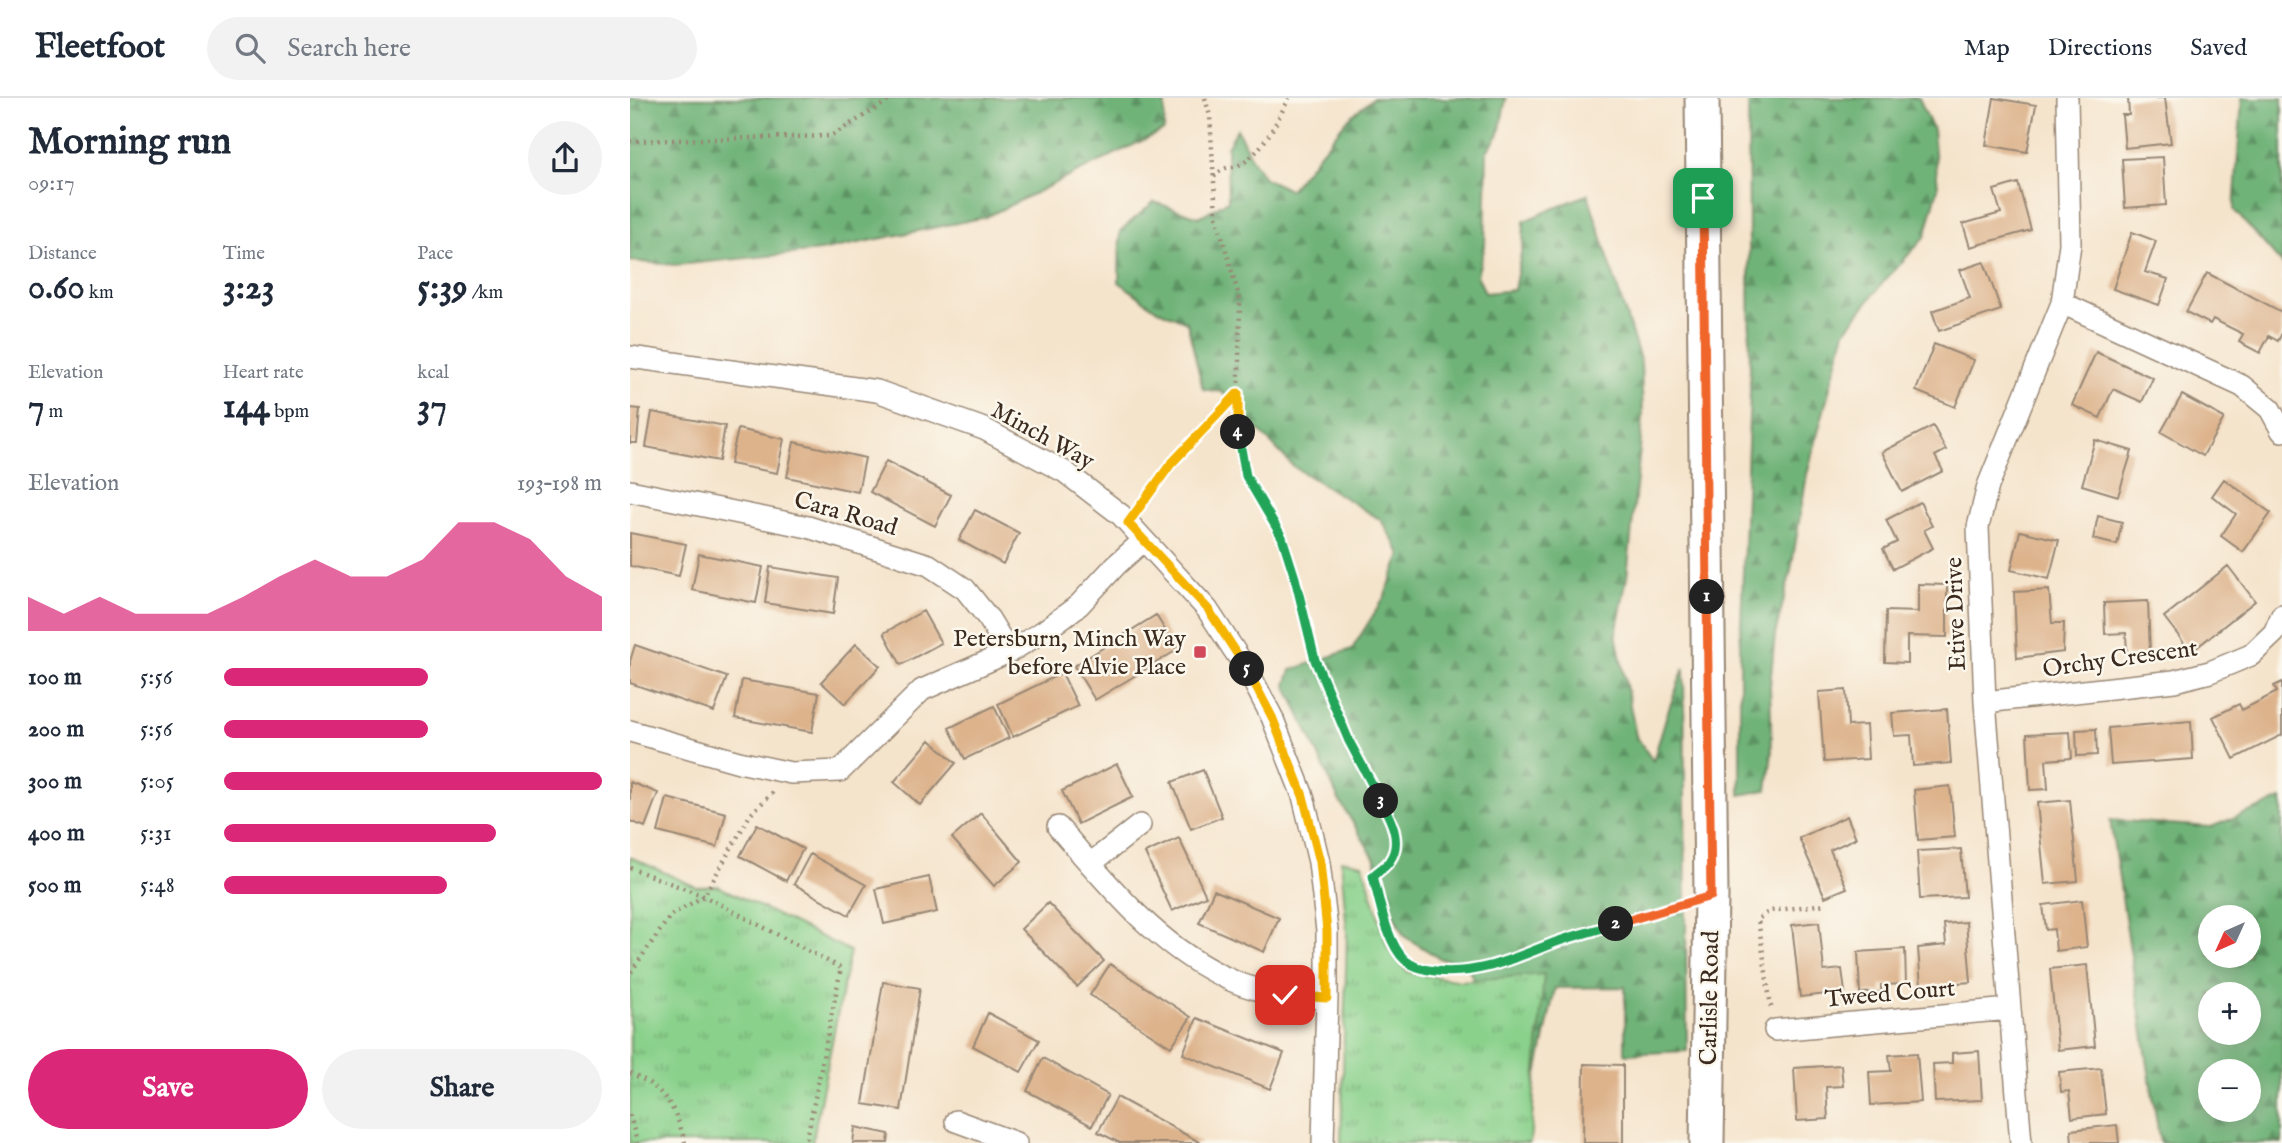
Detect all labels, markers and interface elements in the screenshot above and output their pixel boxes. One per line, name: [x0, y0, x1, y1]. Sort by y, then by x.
search box: [207, 17, 697, 80]
text: Fleetfoot: [35, 27, 165, 69]
icon: search: [231, 29, 269, 67]
text: Search here: [287, 32, 411, 65]
text: Map: [1964, 33, 2010, 64]
text: Directions: [2048, 33, 2152, 64]
text: Saved: [2190, 33, 2247, 64]
text: Morning run: [28, 119, 231, 167]
button: share: [528, 121, 602, 195]
pin: [1673, 168, 1733, 228]
text: 09:17: [28, 169, 75, 198]
icon: arrive: [1684, 179, 1722, 217]
text: Distance: [28, 242, 97, 266]
text: Time: [223, 242, 265, 266]
text: Pace: [417, 242, 453, 266]
text: 0.60: [28, 266, 85, 311]
text: 3:23: [223, 266, 274, 311]
text: 5:39: [417, 266, 468, 311]
text: km: [85, 281, 114, 305]
text: /km: [468, 281, 503, 305]
text: Elevation: [28, 361, 103, 385]
text: Heart rate: [223, 361, 304, 385]
text: kcal: [417, 361, 449, 385]
text: 7: [28, 385, 44, 430]
text: 144: [223, 385, 270, 430]
text: 37: [417, 385, 447, 430]
street label: Minch Way: [985, 395, 1100, 477]
text: m: [44, 400, 63, 424]
text: bpm: [270, 400, 309, 424]
pin: 4: [1220, 414, 1256, 450]
text: 4: [1233, 419, 1242, 443]
text: Elevation: [28, 469, 119, 498]
text: 193–198 m: [517, 469, 602, 498]
street label: Cara Road: [790, 485, 901, 544]
street label: Etive Drive: [1939, 557, 1974, 671]
pin: 1: [1690, 580, 1724, 614]
text: 1: [1703, 584, 1710, 608]
place label: Petersburn, Minch Way before Alvie Place: [953, 624, 1186, 683]
street label: Orchy Crescent: [2041, 633, 2200, 686]
marker: Petersburn, Minch Way before Alvie Place: [1192, 644, 1208, 660]
pin: 5: [1230, 652, 1264, 686]
text: 5: [1243, 656, 1250, 680]
text: 100 m: [28, 663, 82, 692]
text: 5:56: [140, 663, 172, 692]
text: 200 m: [28, 715, 84, 744]
text: 5:56: [140, 715, 172, 744]
text: 300 m: [28, 767, 82, 796]
text: 5:05: [140, 767, 174, 796]
pin: 3: [1364, 784, 1398, 818]
text: 3: [1377, 788, 1384, 812]
text: 400 m: [28, 819, 85, 848]
text: 5:31: [140, 819, 172, 848]
text: 500 m: [28, 871, 82, 900]
text: 5:48: [140, 871, 175, 900]
north arrow: [2198, 905, 2261, 968]
map controls: [2198, 905, 2261, 1122]
pin: 2: [1598, 906, 1634, 942]
text: 2: [1611, 911, 1620, 935]
street label: Carlisle Road: [1694, 930, 1727, 1066]
pin: [1255, 965, 1315, 1025]
street label: Tweed Court: [1824, 973, 1957, 1016]
icon: check: [1266, 976, 1304, 1014]
button: +: [2198, 982, 2261, 1045]
button: Save: [28, 1049, 308, 1129]
button: Share: [322, 1049, 602, 1129]
button: −: [2198, 1059, 2261, 1122]

